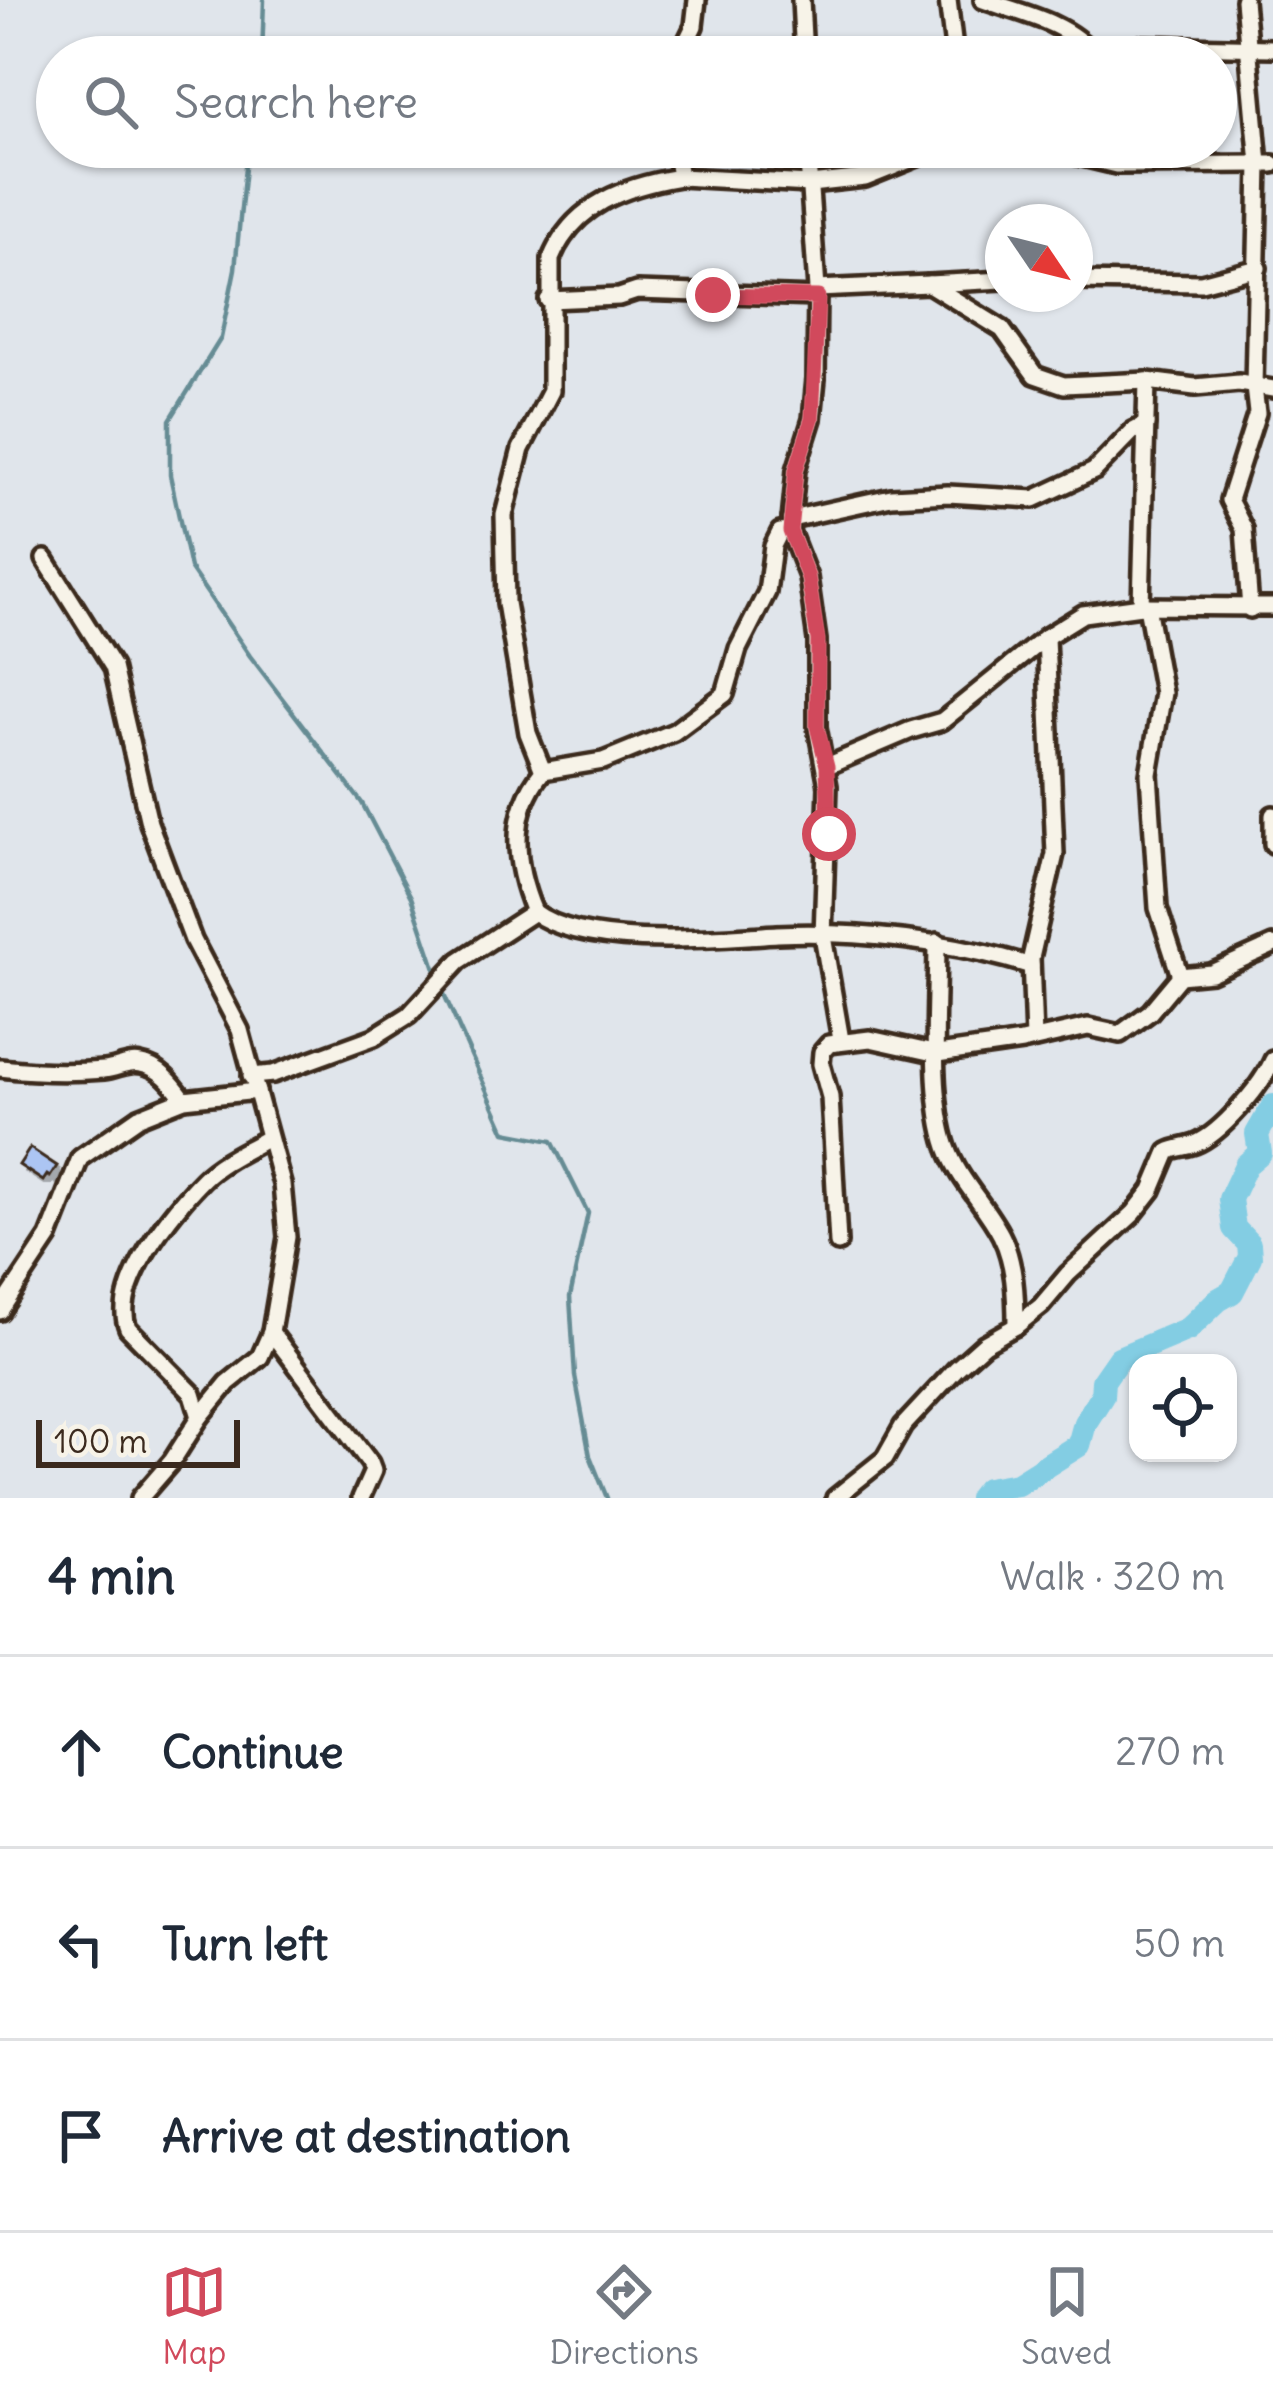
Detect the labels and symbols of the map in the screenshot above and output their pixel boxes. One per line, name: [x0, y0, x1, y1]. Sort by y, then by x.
north arrow: [985, 204, 1093, 312]
route end: [686, 268, 740, 322]
route start: [802, 807, 856, 861]
scale bar: [36, 1414, 240, 1467]

